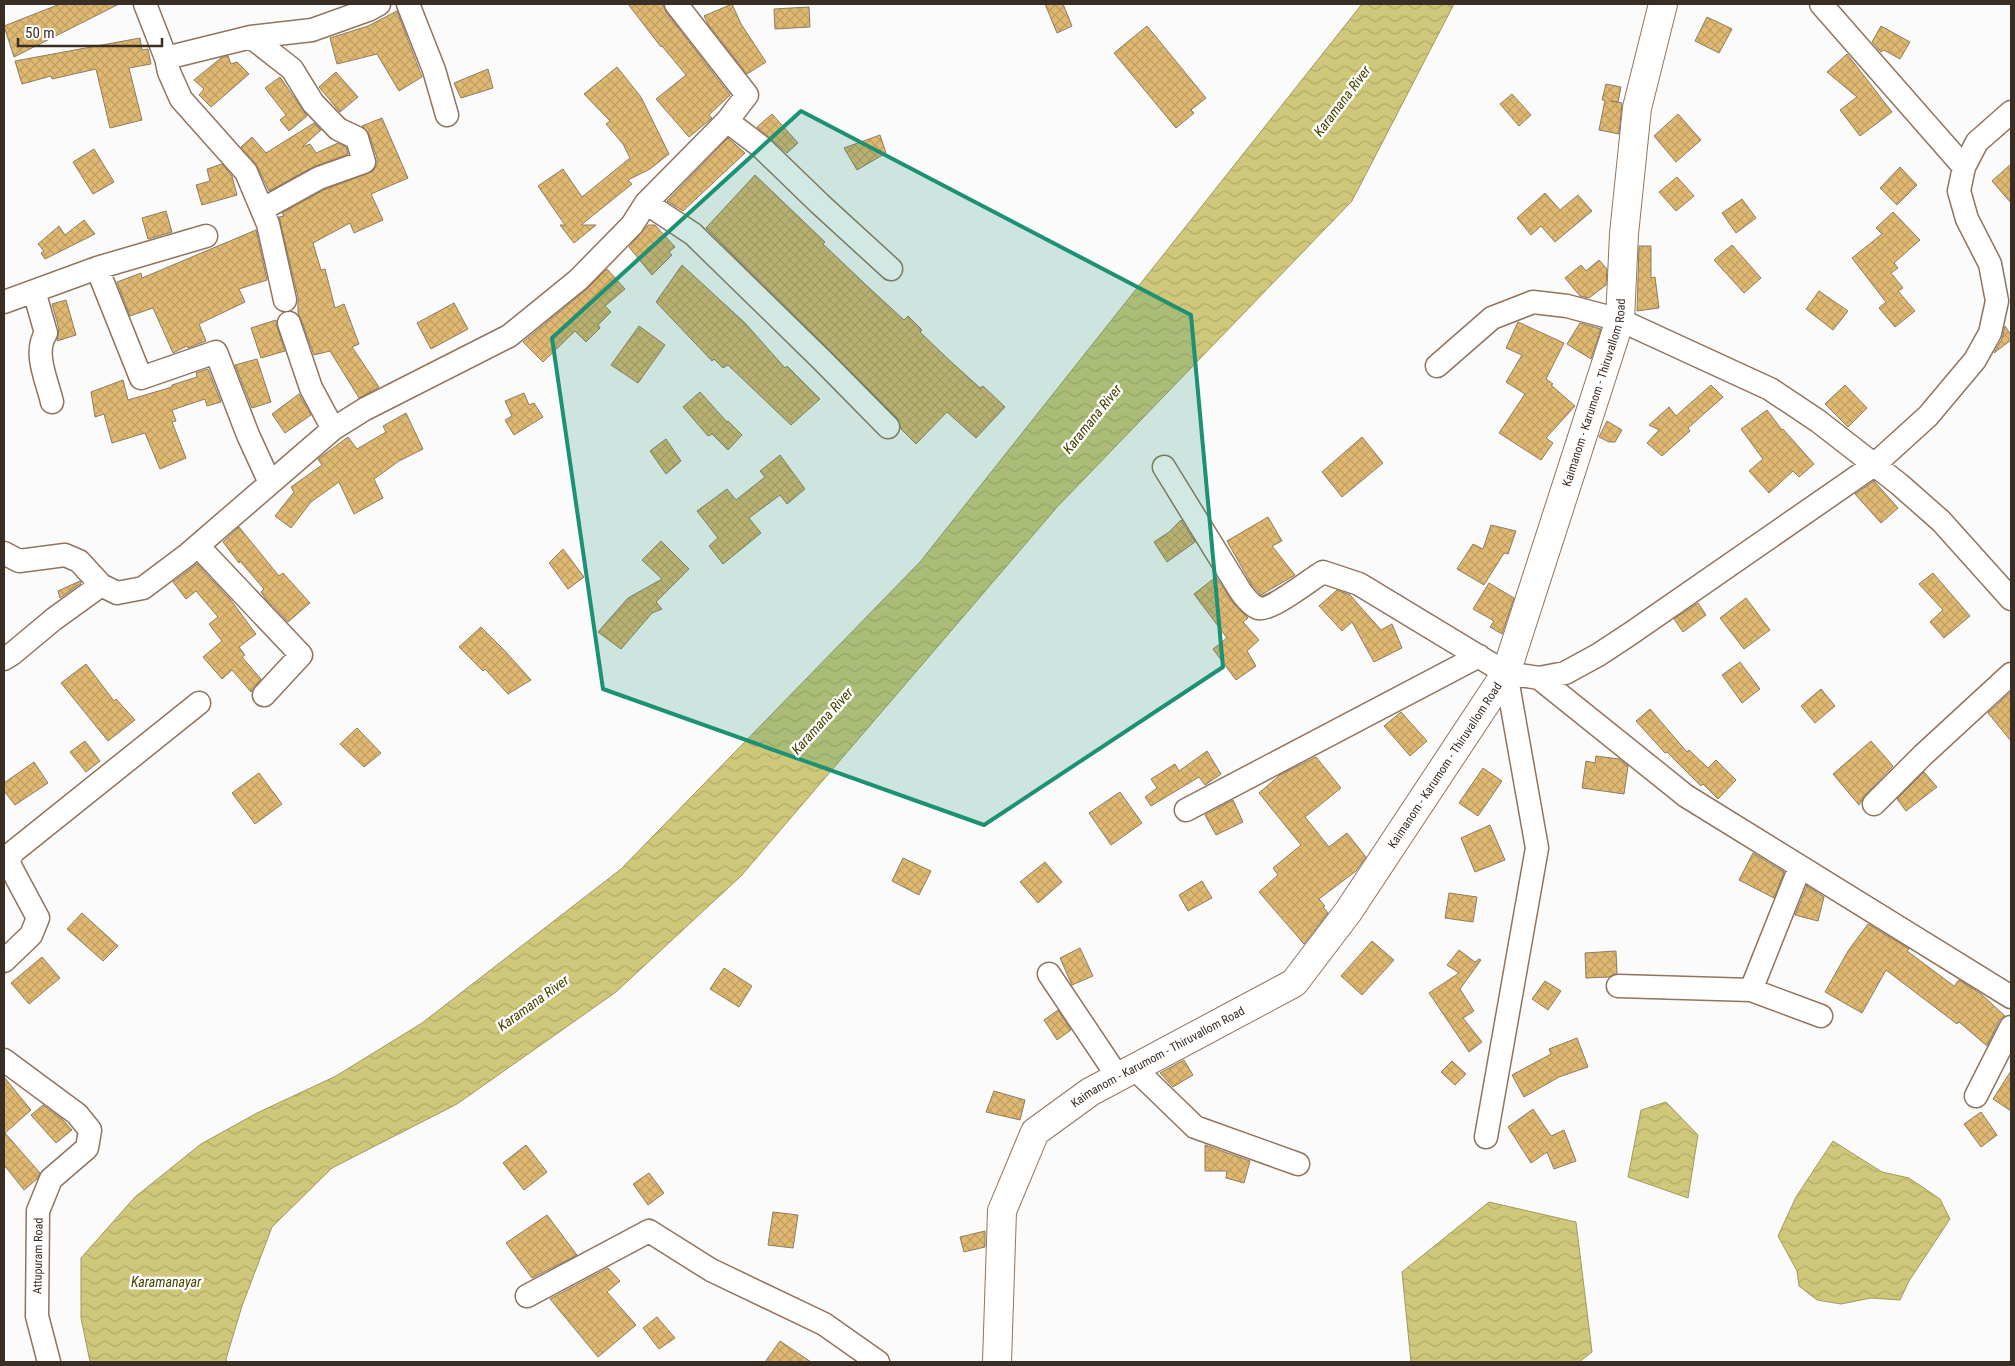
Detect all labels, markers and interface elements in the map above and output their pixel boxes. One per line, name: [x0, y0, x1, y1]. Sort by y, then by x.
scale bar: [18, 15, 161, 47]
text: 50 m: [25, 24, 55, 42]
water label: Karamana River: [1310, 62, 1374, 139]
street label: Kaimanom - Karumom - Thiruvallom Road: [1560, 298, 1628, 488]
water label: Karamana River: [1059, 381, 1125, 457]
street label: Kaimanom - Karumom - Thiruvallom Road: [1385, 680, 1505, 851]
water label: Karamana River: [788, 684, 857, 758]
water label: Karamana River: [494, 971, 572, 1034]
street label: Kaimanom - Karumom - Thiruvallom Road: [1068, 1004, 1247, 1110]
street label: Attupuram Road: [30, 1218, 46, 1294]
water label: Karamanayar: [131, 1274, 202, 1290]

